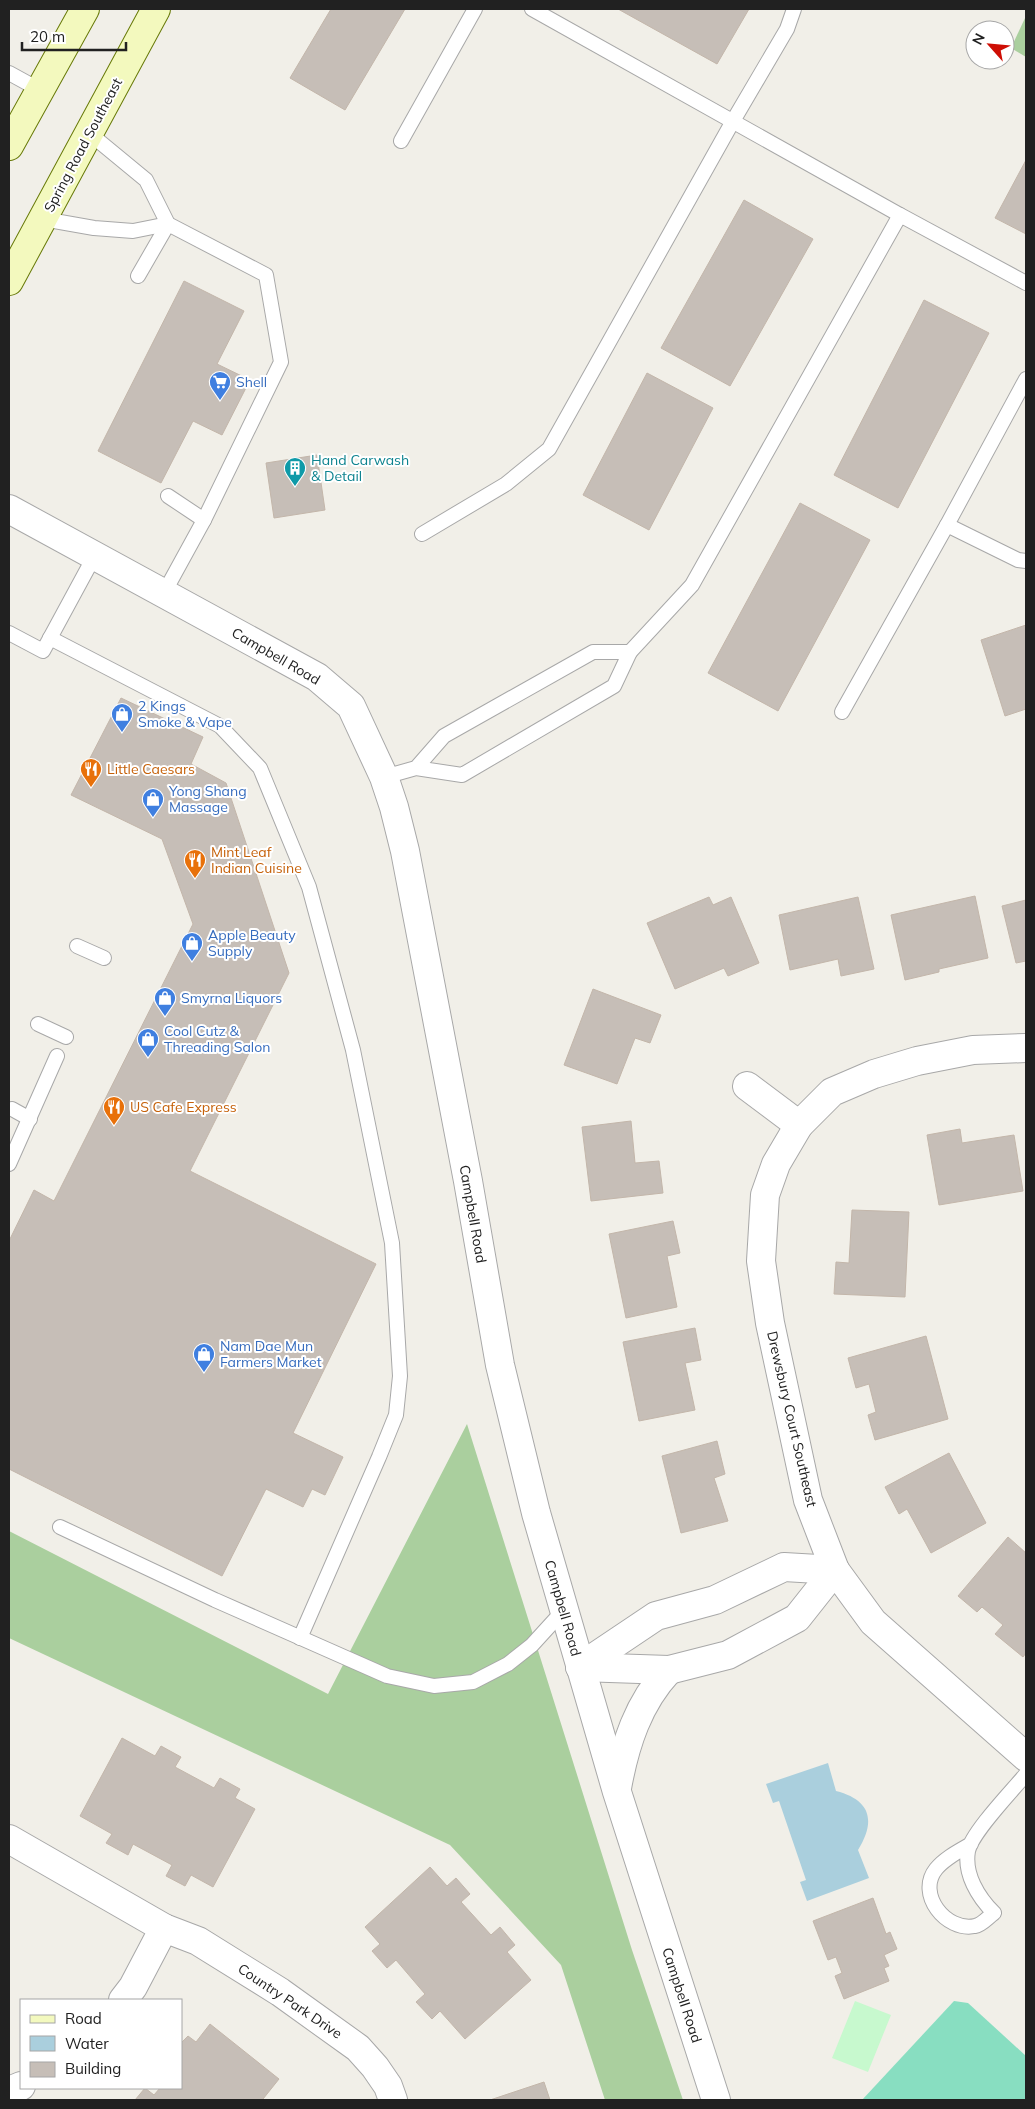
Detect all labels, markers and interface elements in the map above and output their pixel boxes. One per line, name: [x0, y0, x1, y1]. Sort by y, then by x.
scale bar: [22, 20, 126, 52]
north arrow: [965, 20, 1015, 70]
text: 20 m: [30, 27, 65, 46]
text: N: [968, 30, 989, 48]
street label: Spring Road Southeast: [40, 75, 126, 215]
supermarket icon: Shell: [208, 370, 232, 401]
place label: Shell: [236, 373, 267, 391]
place label: Hand Carwash & Detail: [311, 451, 409, 485]
building icon: Hand Carwash & Detail: [283, 456, 307, 487]
street label: Campbell Road: [229, 623, 323, 689]
place label: 2 Kings Smoke & Vape: [138, 697, 232, 731]
shop icon: 2 Kings Smoke & Vape: [110, 702, 134, 733]
restaurant icon: Little Caesars: [79, 757, 103, 788]
place label: Little Caesars: [107, 760, 195, 778]
place label: Yong Shang Massage: [168, 782, 247, 816]
shop icon: Yong Shang Massage: [141, 787, 165, 818]
place label: Mint Leaf Indian Cuisine: [211, 843, 302, 877]
restaurant icon: Mint Leaf Indian Cuisine: [183, 848, 207, 879]
place label: Apple Beauty Supply: [208, 926, 296, 960]
shop icon: Apple Beauty Supply: [180, 931, 204, 962]
shop icon: Smyrna Liquors: [153, 986, 177, 1017]
place label: Smyrna Liquors: [181, 989, 282, 1007]
place label: Cool Cutz & Threading Salon: [164, 1022, 270, 1056]
shop icon: Cool Cutz & Threading Salon: [136, 1027, 160, 1058]
restaurant icon: US Cafe Express: [102, 1095, 126, 1126]
place label: US Cafe Express: [130, 1098, 237, 1116]
street label: Campbell Road: [456, 1164, 490, 1264]
street label: Drewsbury Court Southeast: [763, 1329, 821, 1509]
place label: Nam Dae Mun Farmers Market: [220, 1337, 322, 1371]
shop icon: Nam Dae Mun Farmers Market: [192, 1342, 216, 1373]
street label: Campbell Road: [541, 1558, 585, 1658]
street label: Campbell Road: [658, 1945, 706, 2045]
street label: Country Park Drive: [234, 1959, 346, 2043]
legend: [20, 1999, 182, 2089]
text: Road: [65, 2009, 102, 2028]
text: Water: [65, 2034, 109, 2053]
text: Building: [65, 2059, 121, 2078]

